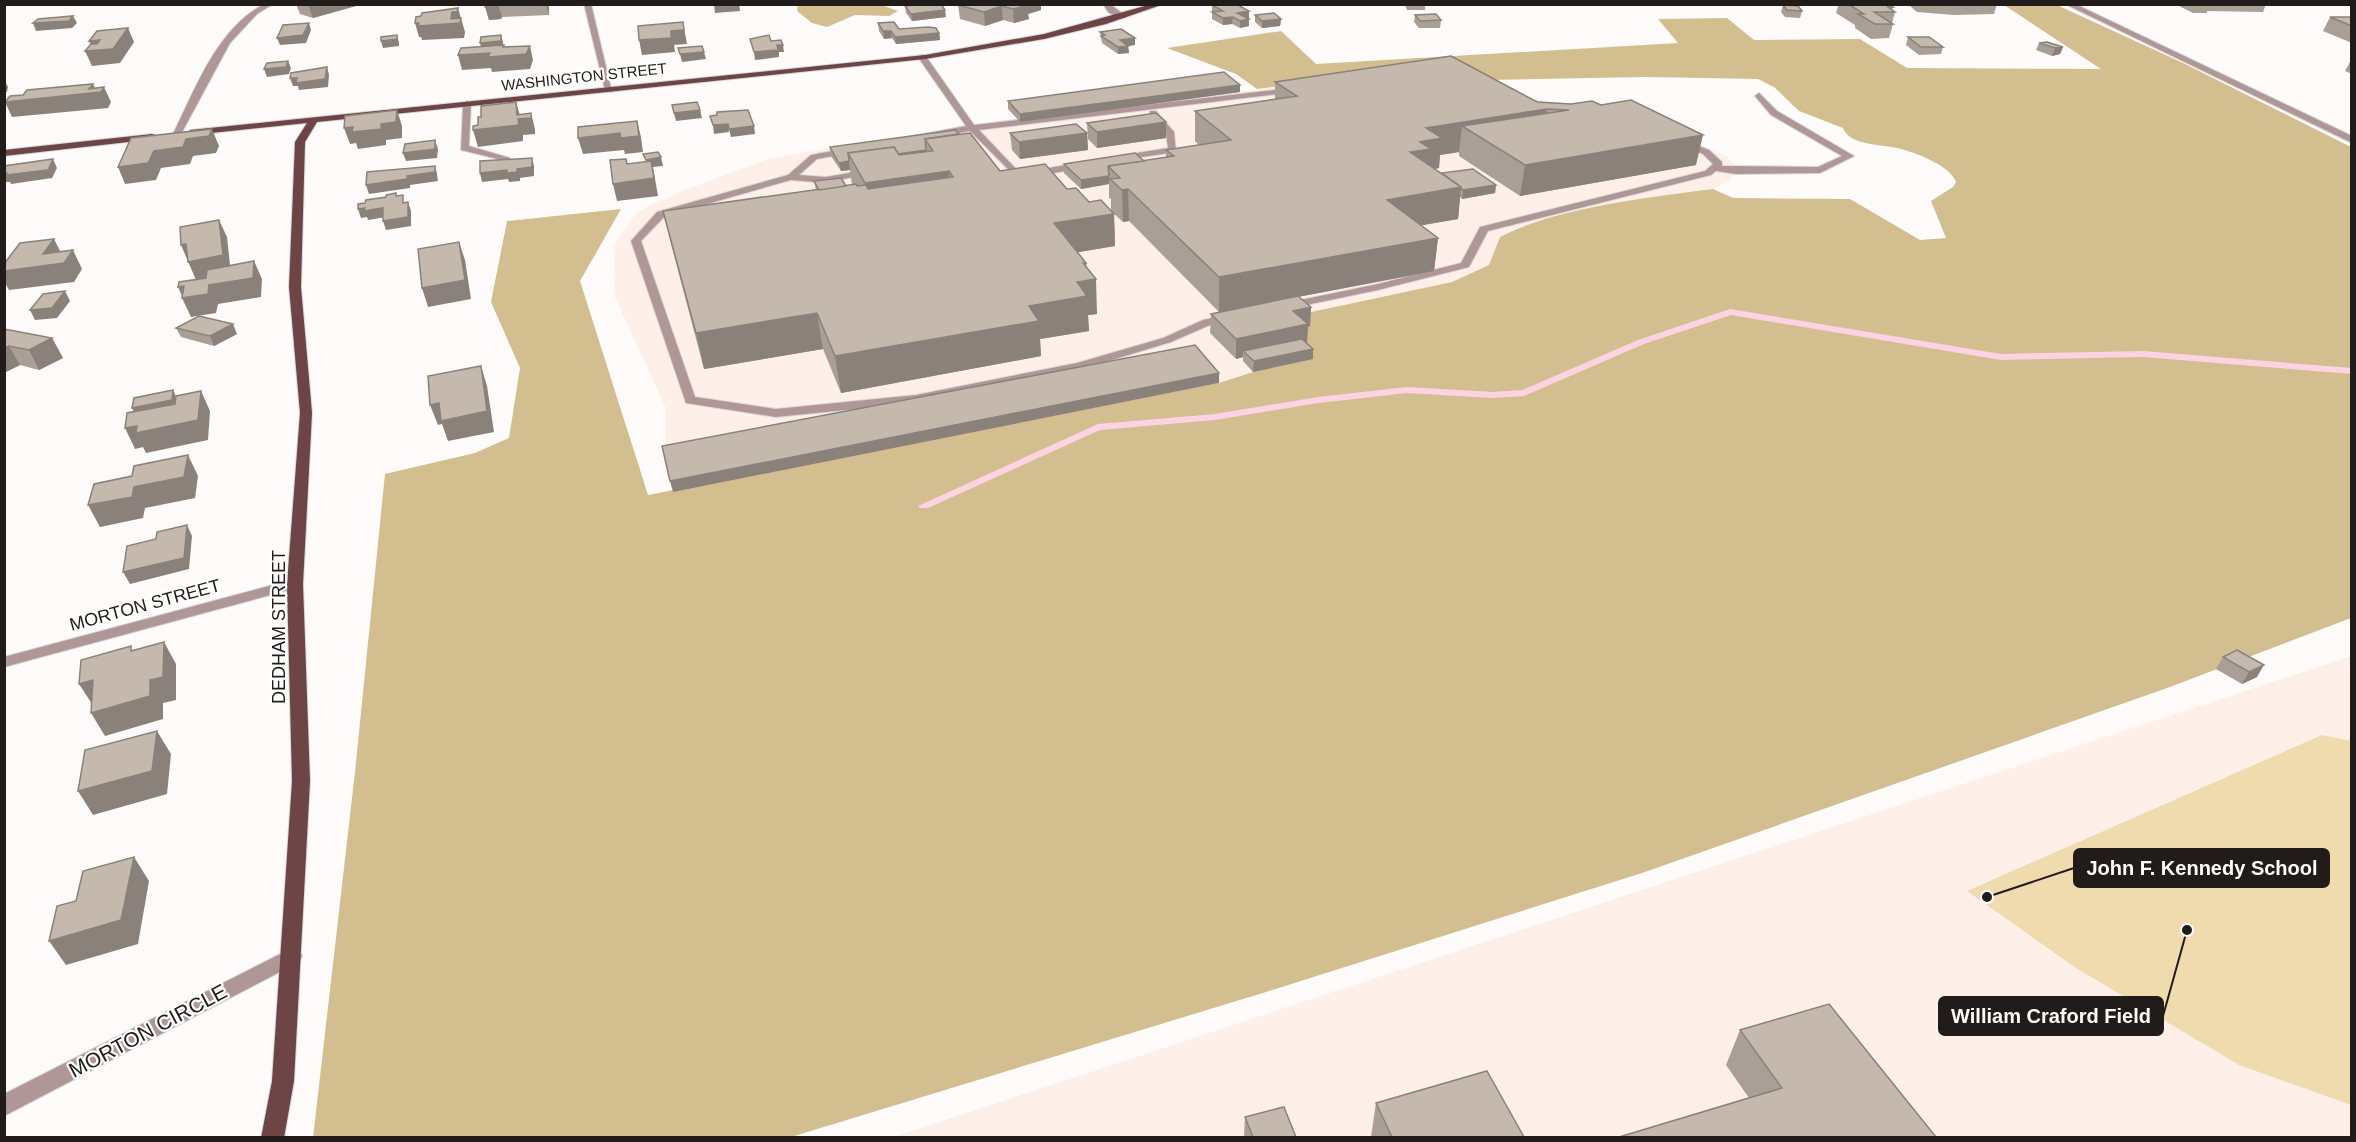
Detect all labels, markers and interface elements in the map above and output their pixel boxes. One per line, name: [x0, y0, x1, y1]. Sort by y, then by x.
street label: WASHINGTON STREET: [501, 59, 667, 94]
street label: DEDHAM STREET: [269, 550, 289, 704]
street label: MORTON STREET: [67, 575, 223, 635]
callout: John F. Kennedy School: [2074, 849, 2329, 887]
text: John F. Kennedy School: [2086, 857, 2318, 879]
street label: MORTON CIRCLE: [65, 979, 231, 1082]
callout: William Craford Field: [1939, 997, 2163, 1035]
text: William Craford Field: [1951, 1005, 2151, 1027]

